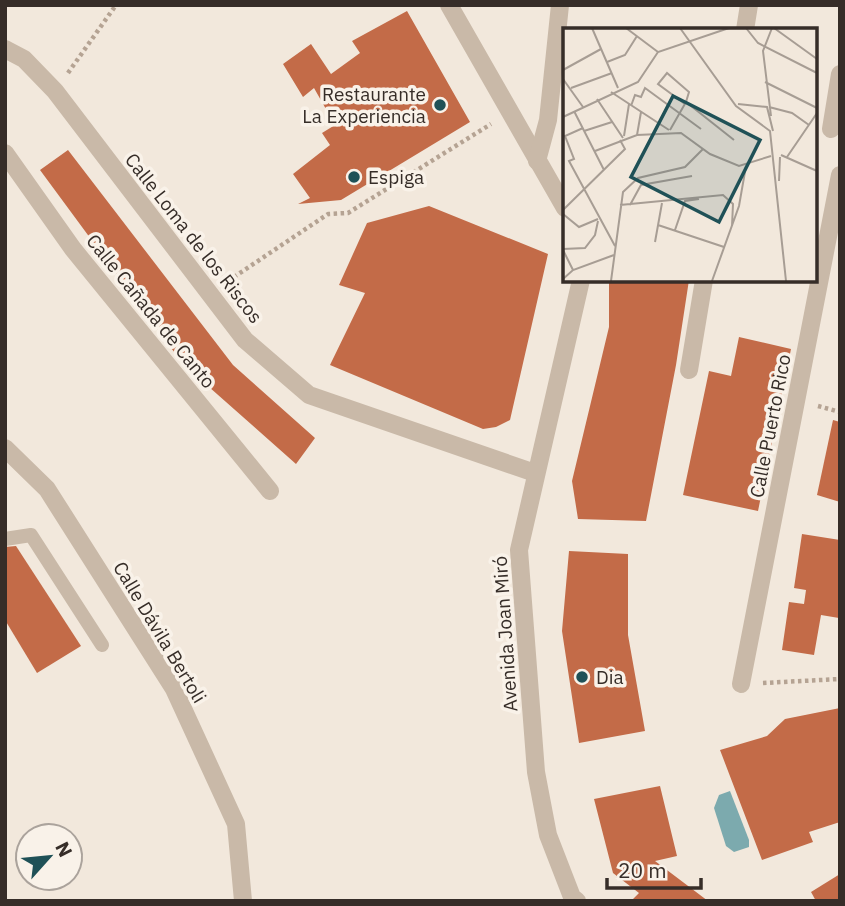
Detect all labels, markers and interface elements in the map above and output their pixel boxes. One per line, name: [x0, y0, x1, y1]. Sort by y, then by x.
inset map: [563, 28, 817, 282]
place label: Restaurante La Experiencia: [302, 82, 426, 128]
marker: Restaurante La Experiencia: [432, 97, 448, 113]
street label: Calle Loma de los Riscos: [120, 148, 268, 328]
place label: Espiga: [368, 165, 424, 189]
marker: Espiga: [346, 169, 362, 185]
street label: Calle Cañada de Canto: [81, 229, 221, 393]
street label: Calle Puerto Rico: [744, 352, 796, 500]
street label: Avenida Joan Miró: [488, 555, 522, 713]
street label: Calle Dávila Bertoli: [108, 557, 212, 707]
place label: Dia: [596, 665, 624, 689]
marker: Dia: [574, 669, 590, 685]
north arrow: [14, 822, 84, 892]
text: N: [50, 838, 78, 861]
scale bar: [607, 846, 702, 890]
text: 20 m: [618, 856, 667, 884]

